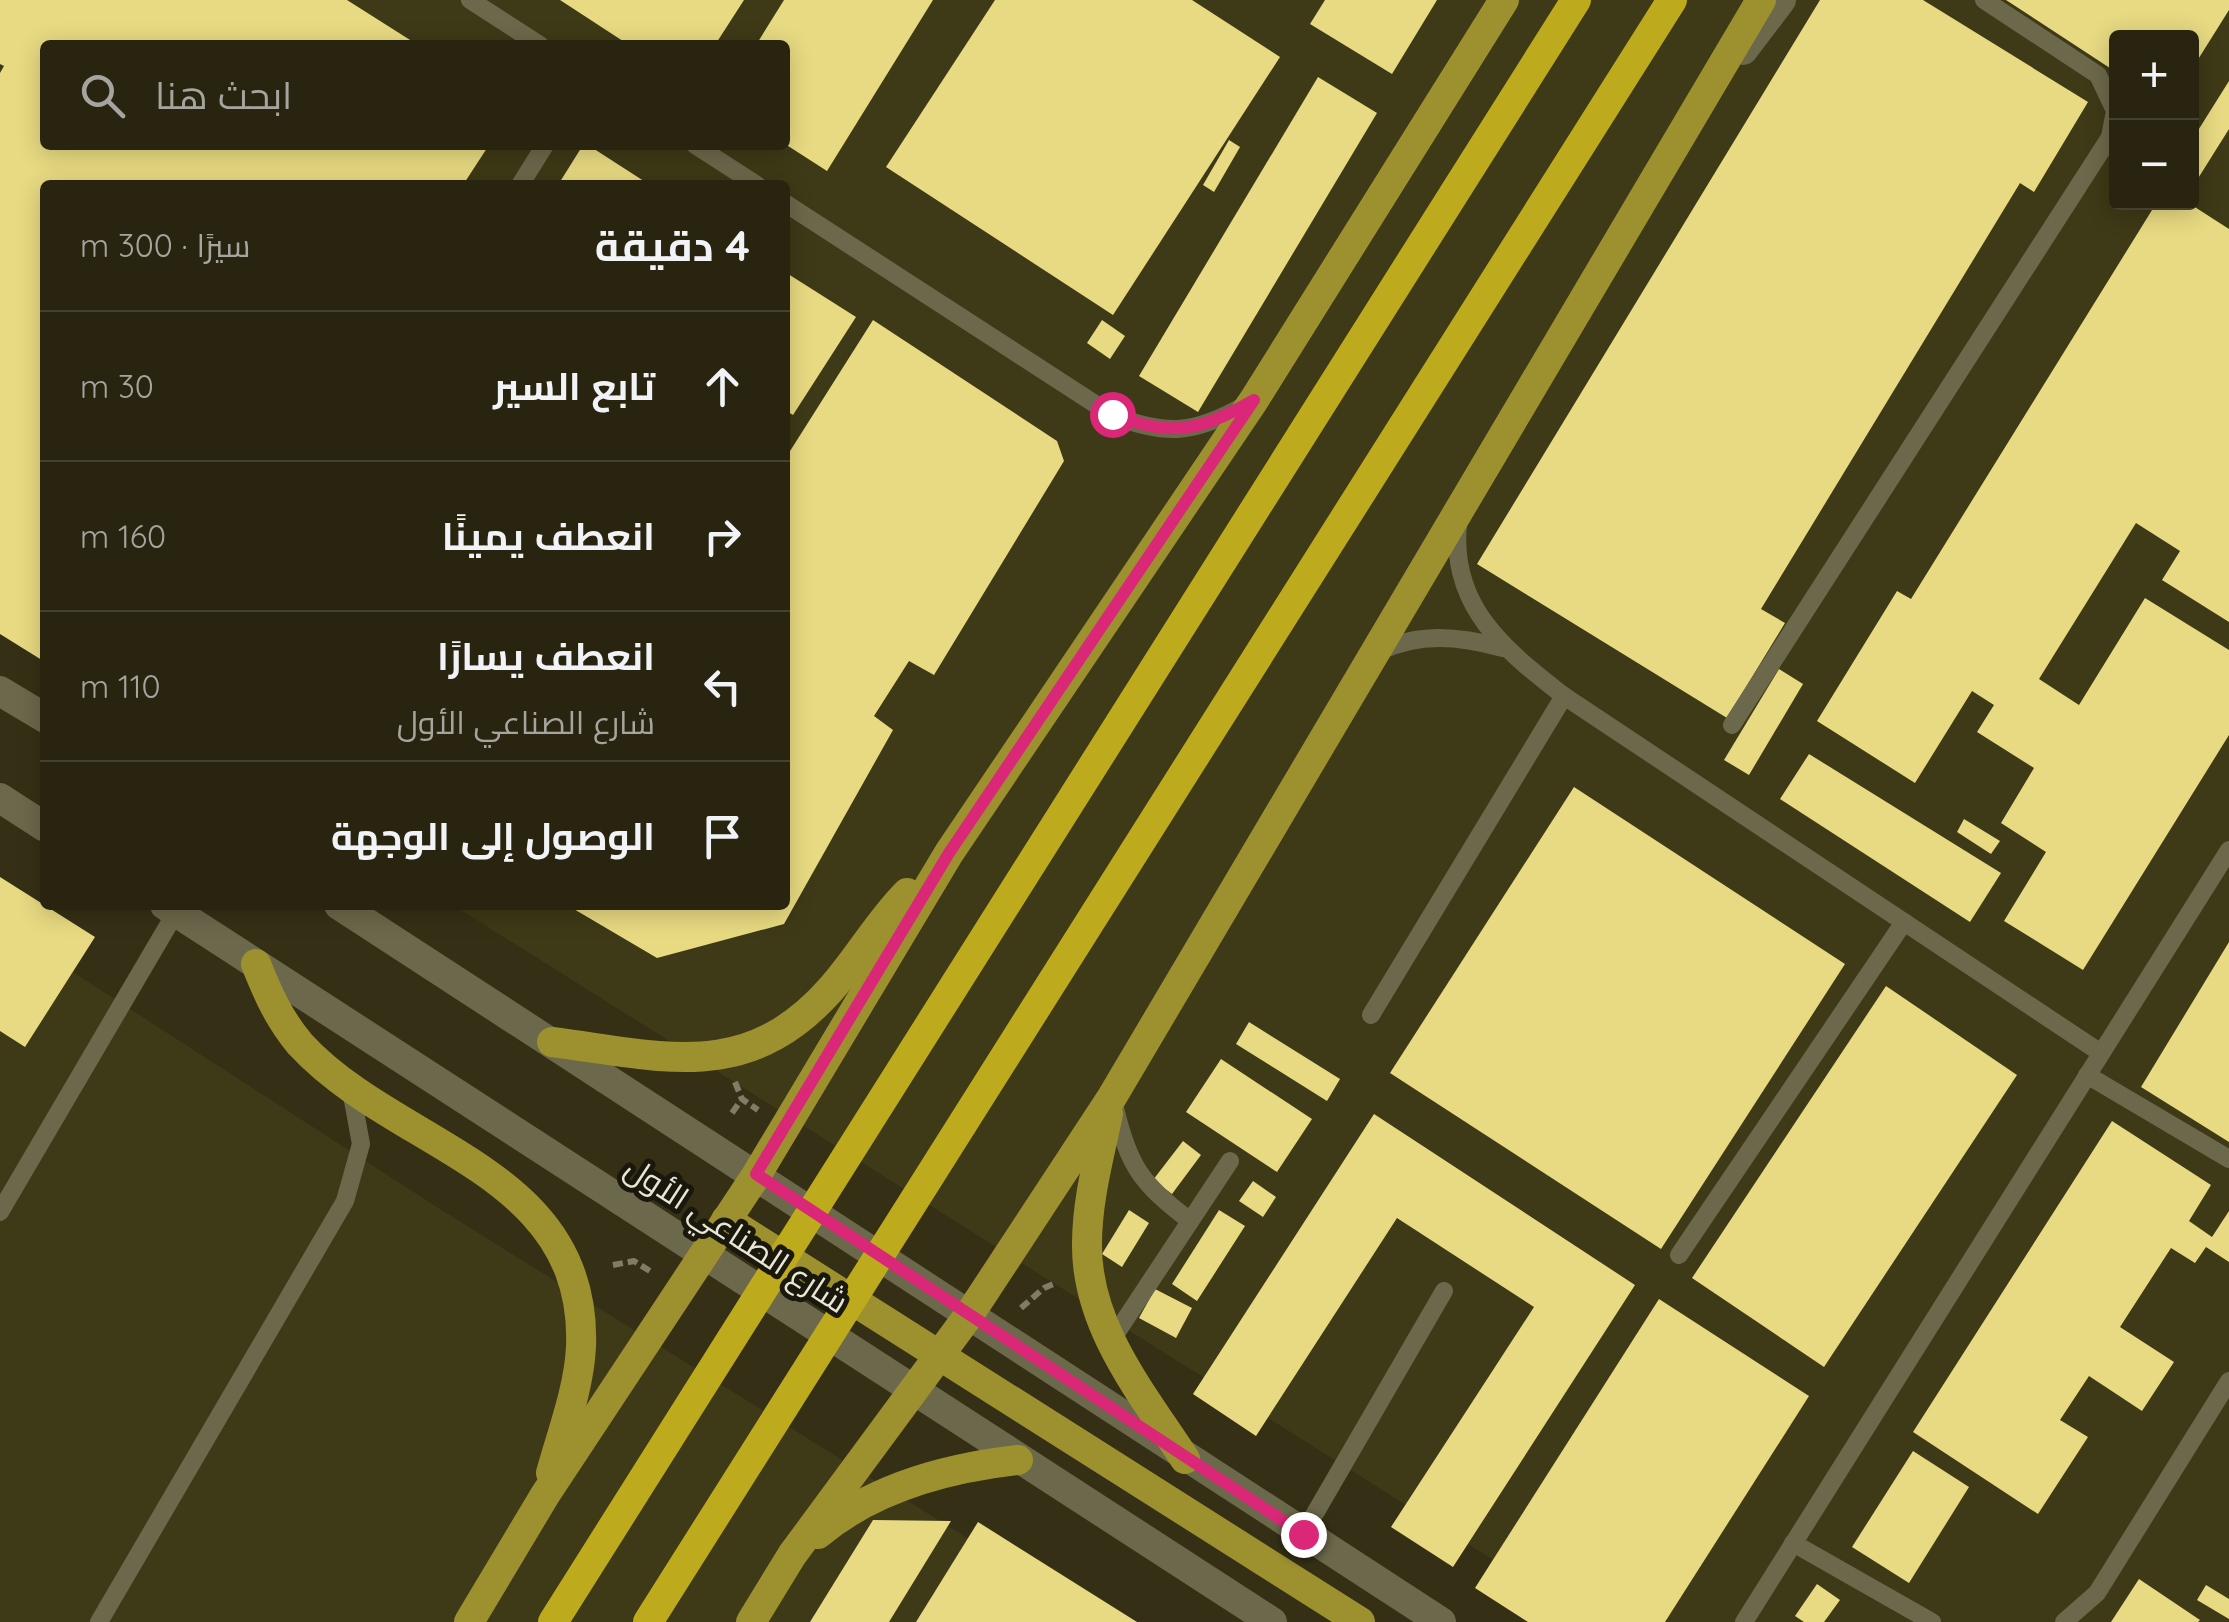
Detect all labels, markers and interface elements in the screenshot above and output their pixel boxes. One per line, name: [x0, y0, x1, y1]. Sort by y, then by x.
map controls: [2109, 30, 2199, 210]
button: +: [2109, 30, 2199, 120]
search box: [40, 40, 790, 150]
icon: search: [75, 68, 130, 123]
text: ابحث هنا: [155, 71, 292, 119]
button: −: [2109, 120, 2199, 210]
text: 4 دقيقة: [595, 219, 750, 272]
text: سيرًا · 300 m: [80, 225, 251, 265]
icon: ahead: [695, 359, 750, 414]
text: تابع السير: [493, 362, 655, 410]
text: 30 m: [80, 366, 154, 406]
route start: [1090, 392, 1136, 438]
icon: right: [695, 509, 750, 564]
text: انعطف يمينًا: [442, 512, 655, 560]
text: 160 m: [80, 516, 166, 556]
text: انعطف يسارًا: [437, 632, 655, 680]
icon: left: [695, 659, 750, 714]
text: 110 m: [80, 666, 161, 706]
text: شارع الصناعي الأول: [397, 702, 655, 742]
icon: arrive: [695, 809, 750, 864]
text: الوصول إلى الوجهة: [331, 812, 655, 860]
street label: شارع الصناعي الأول: [615, 1147, 856, 1326]
route end: [1281, 1512, 1327, 1558]

